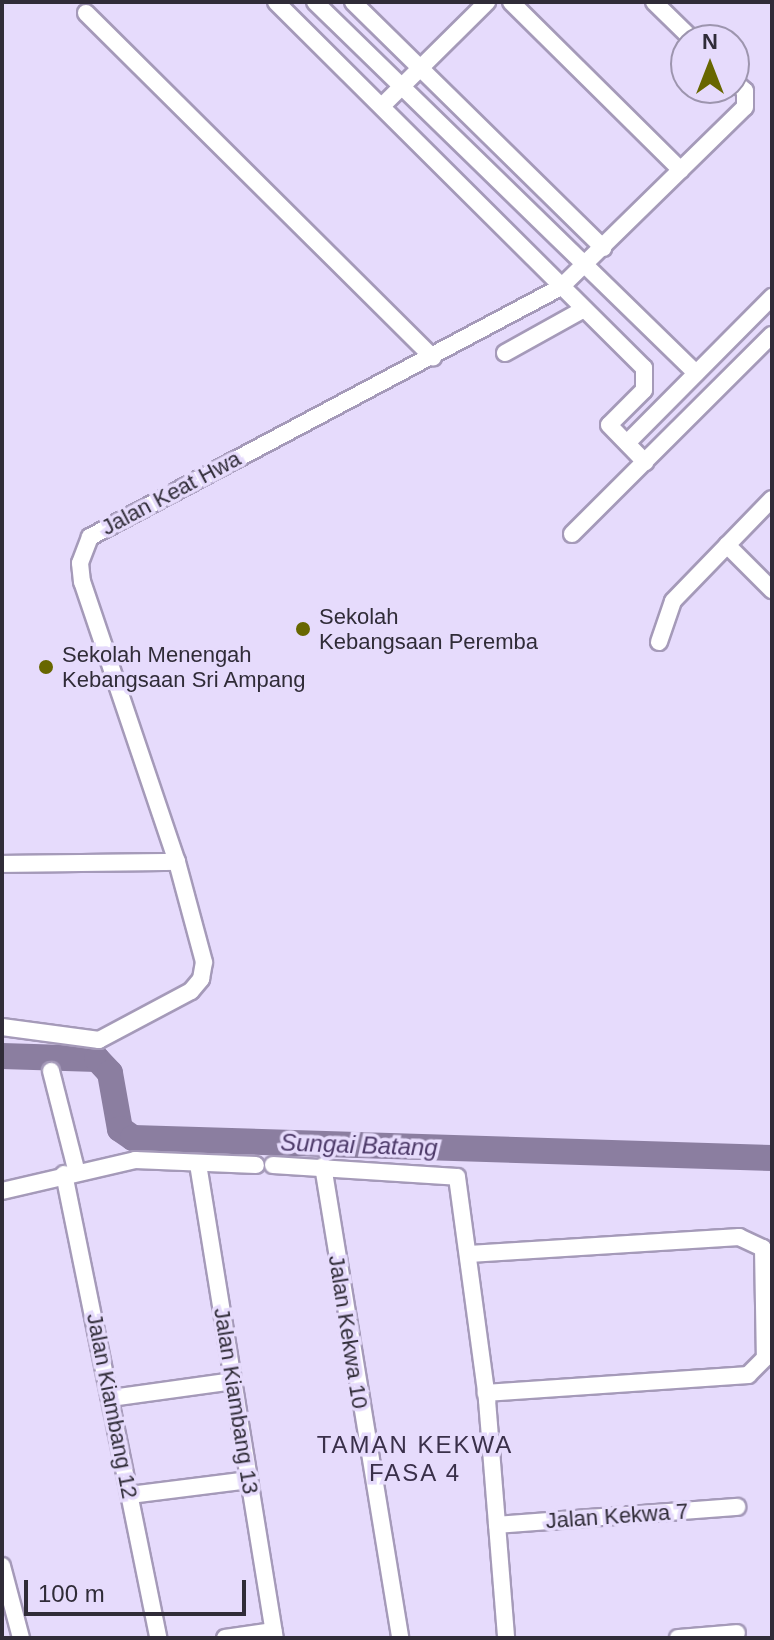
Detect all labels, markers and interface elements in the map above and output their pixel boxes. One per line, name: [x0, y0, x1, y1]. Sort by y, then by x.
north arrow: [670, 24, 750, 104]
text: N: [702, 29, 718, 54]
street label: Jalan Keat Hwa: [97, 445, 245, 541]
place label: Sekolah Kebangsaan Peremba: [319, 603, 538, 654]
marker: Sekolah Kebangsaan Peremba: [294, 620, 312, 638]
place label: Sekolah Menengah Kebangsaan Sri Ampang: [62, 641, 307, 692]
marker: Sekolah Menengah Kebangsaan Sri Ampang: [37, 658, 55, 676]
water label: Sungai Batang: [280, 1128, 438, 1162]
street label: Jalan Kekwa 10: [323, 1253, 373, 1411]
street label: Jalan Kiambang 13: [208, 1306, 264, 1496]
street label: Jalan Kiambang 12: [81, 1311, 143, 1501]
district label: TAMAN KEKWA FASA 4: [317, 1431, 513, 1487]
street label: Jalan Kekwa 7: [545, 1498, 689, 1534]
scale bar: [28, 1564, 250, 1614]
text: 100 m: [38, 1580, 105, 1607]

